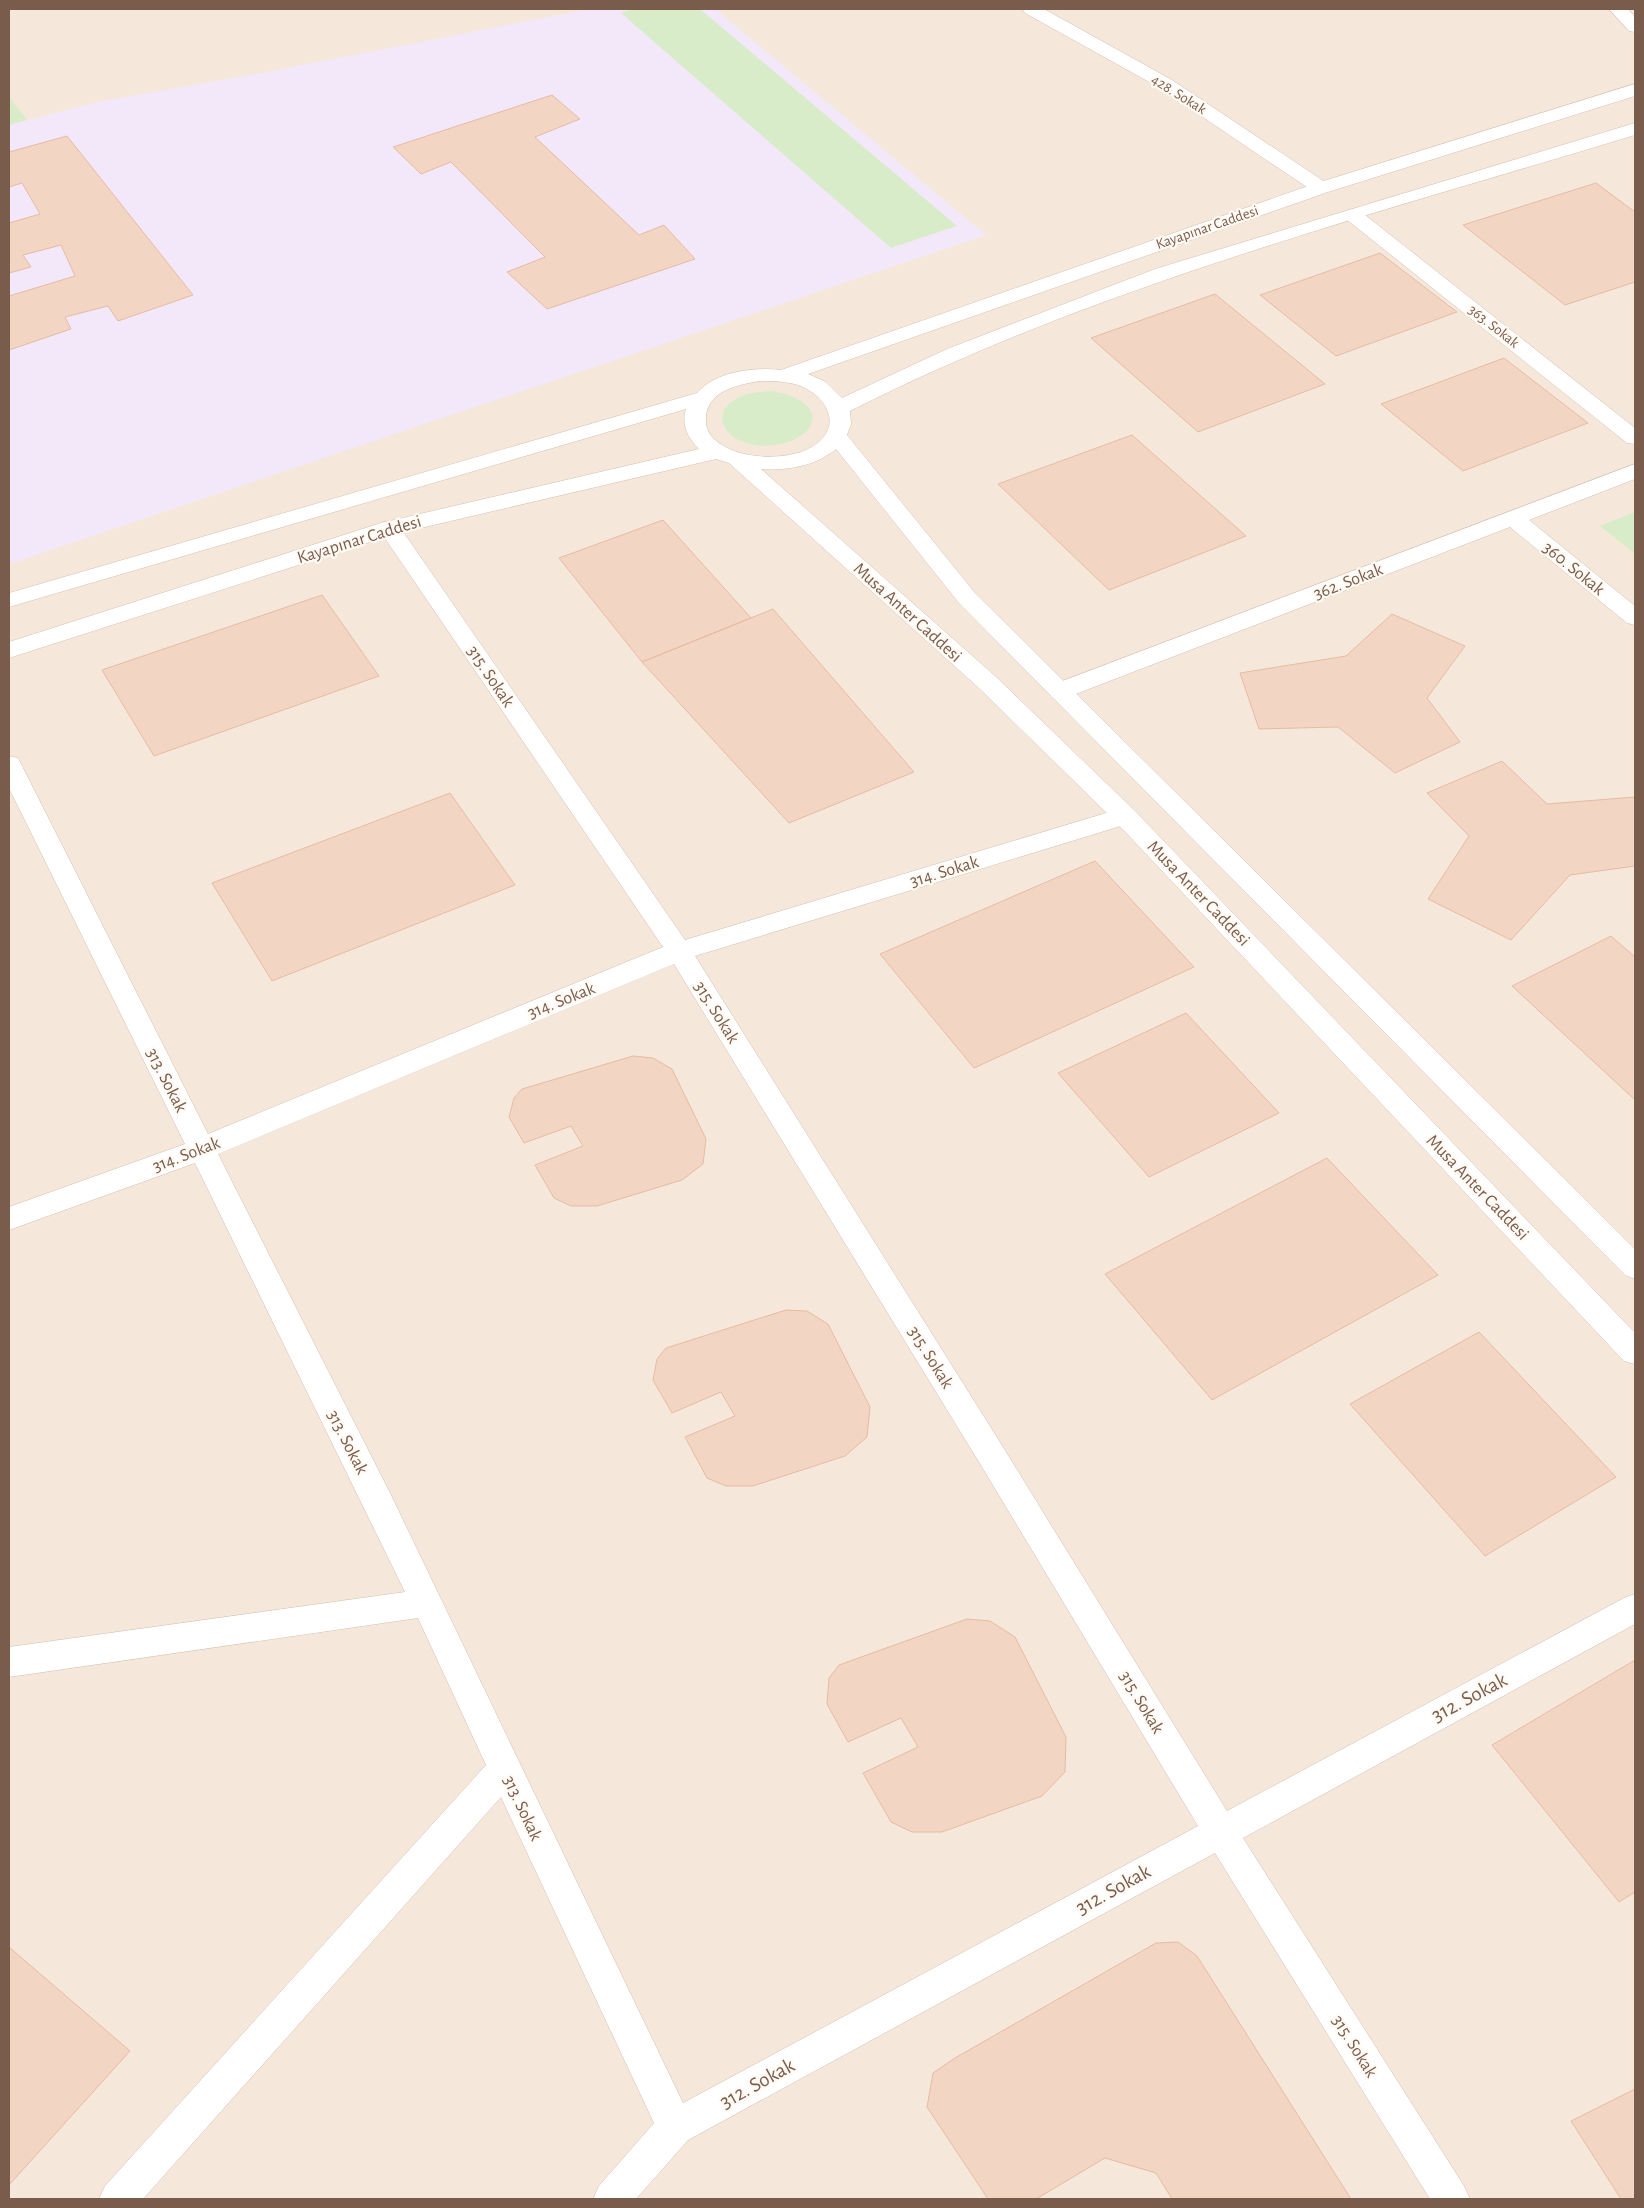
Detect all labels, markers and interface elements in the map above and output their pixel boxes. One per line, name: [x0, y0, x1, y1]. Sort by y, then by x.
street label: 428. Sokak: [1149, 72, 1209, 117]
street label: Kayapınar Caddesi: [1154, 203, 1260, 252]
street label: 363. Sokak: [1466, 302, 1522, 351]
street label: Kayapınar Caddesi: [295, 513, 424, 567]
street label: 360. Sokak: [1539, 539, 1608, 599]
street label: Musa Anter Caddesi: [850, 560, 965, 666]
street label: 362. Sokak: [1311, 560, 1386, 603]
street label: 315. Sokak: [463, 643, 518, 711]
street label: Musa Anter Caddesi: [1144, 838, 1253, 950]
street label: 314. Sokak: [908, 853, 981, 891]
street label: 315. Sokak: [690, 978, 743, 1047]
street label: 314. Sokak: [525, 979, 598, 1023]
street label: 313. Sokak: [142, 1045, 190, 1116]
street label: Musa Anter Caddesi: [1423, 1132, 1532, 1244]
street label: 314. Sokak: [150, 1134, 223, 1176]
street label: 315. Sokak: [904, 1323, 957, 1392]
street label: 313. Sokak: [323, 1407, 371, 1478]
street label: 315. Sokak: [1116, 1668, 1167, 1738]
street label: 312. Sokak: [1428, 1669, 1511, 1726]
street label: 313. Sokak: [499, 1773, 545, 1844]
street label: 312. Sokak: [1072, 1860, 1155, 1918]
street label: 315. Sokak: [1328, 2012, 1381, 2081]
street label: 312. Sokak: [716, 2054, 799, 2112]

